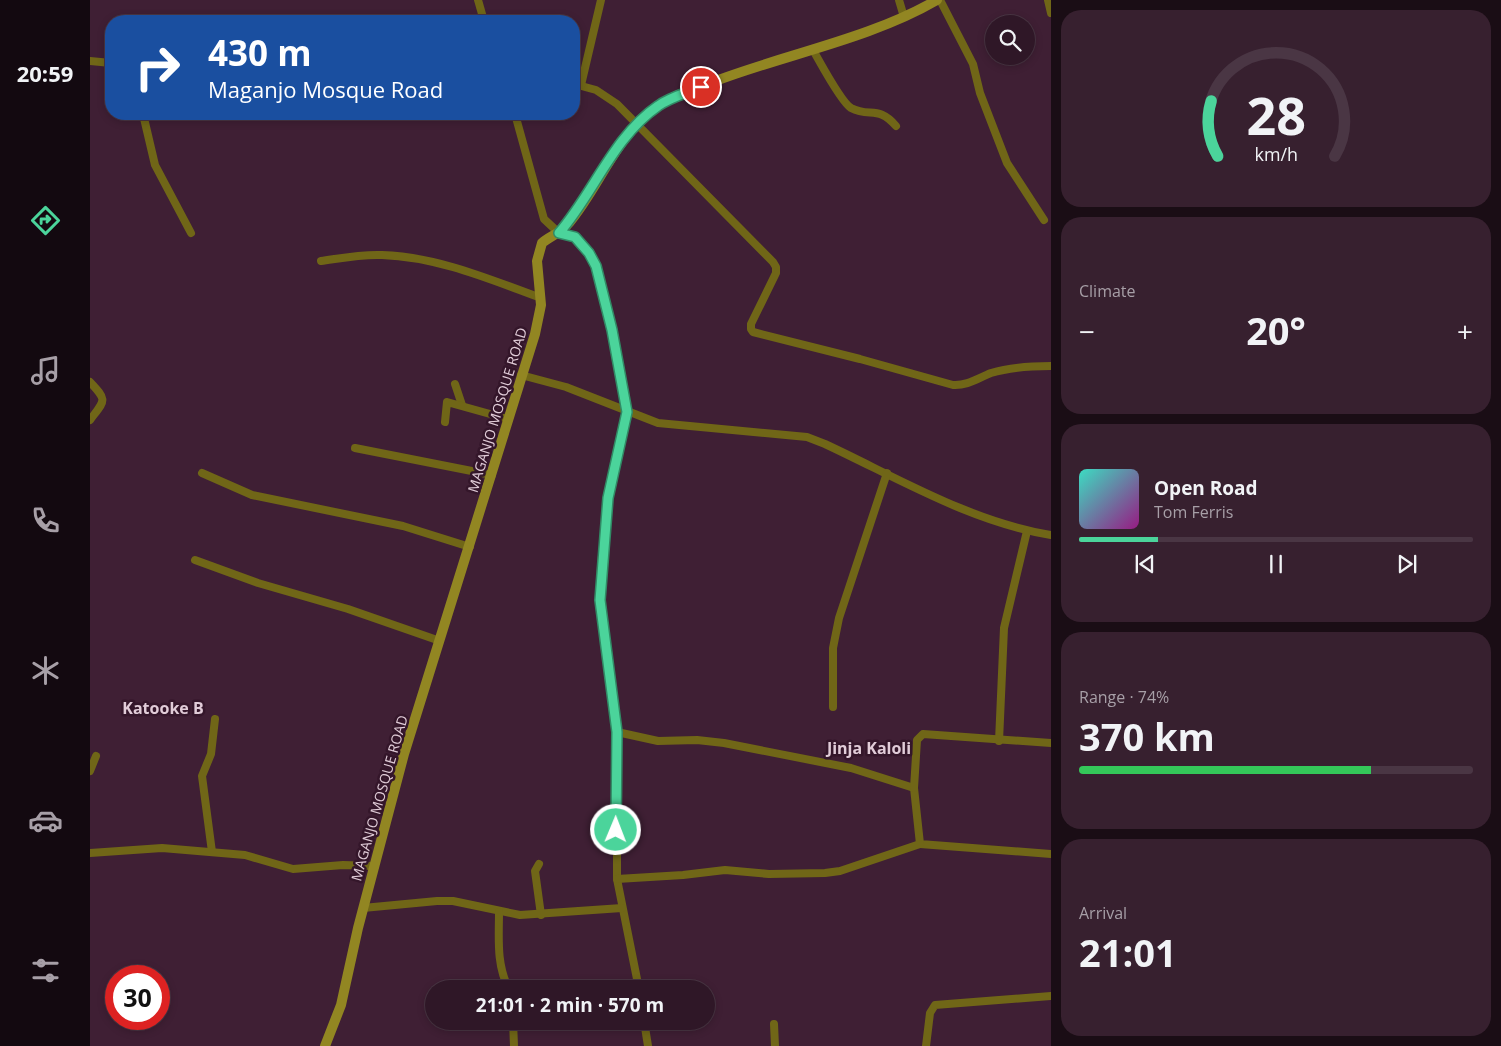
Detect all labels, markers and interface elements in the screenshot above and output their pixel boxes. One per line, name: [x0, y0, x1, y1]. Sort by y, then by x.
map controls: [985, 15, 1035, 65]
button: search: [985, 15, 1035, 65]
text: 430 m: [208, 29, 312, 76]
icon: right: [125, 35, 190, 100]
text: 20:59: [17, 58, 73, 88]
pin: [680, 66, 722, 108]
icon: arrive: [687, 73, 715, 101]
text: Maganjo Mosque Road: [208, 74, 443, 104]
text: 28: [1246, 79, 1306, 150]
text: km/h: [1254, 142, 1298, 166]
icon: directions: [28, 203, 63, 238]
text: Climate: [1079, 280, 1136, 302]
text: 20°: [1246, 304, 1306, 356]
text: −: [1079, 312, 1095, 350]
text: +: [1457, 312, 1473, 350]
street label: MAGANJO MOSQUE ROAD: [463, 325, 531, 495]
icon: music: [28, 353, 63, 388]
text: Open Road: [1154, 475, 1258, 501]
text: Tom Ferris: [1154, 501, 1233, 523]
icon: phone: [28, 503, 63, 538]
icon: previous: [1131, 550, 1159, 578]
icon: pause: [1262, 550, 1290, 578]
icon: next: [1393, 550, 1421, 578]
icon: climate: [28, 653, 63, 688]
text: Range · 74%: [1079, 686, 1169, 708]
district label: Katooke B: [122, 697, 204, 719]
text: 370 km: [1079, 710, 1215, 762]
street label: MAGANJO MOSQUE ROAD: [346, 713, 412, 883]
district label: Jinja Kaloli: [825, 737, 911, 759]
icon: car: [28, 803, 63, 838]
position arrow: [589, 803, 641, 855]
text: Arrival: [1079, 902, 1127, 924]
text: 21:01: [1079, 926, 1177, 978]
icon: filters: [28, 953, 63, 988]
speed limit sign: 30: [105, 965, 170, 1030]
text: 21:01 · 2 min · 570 m: [476, 992, 664, 1018]

